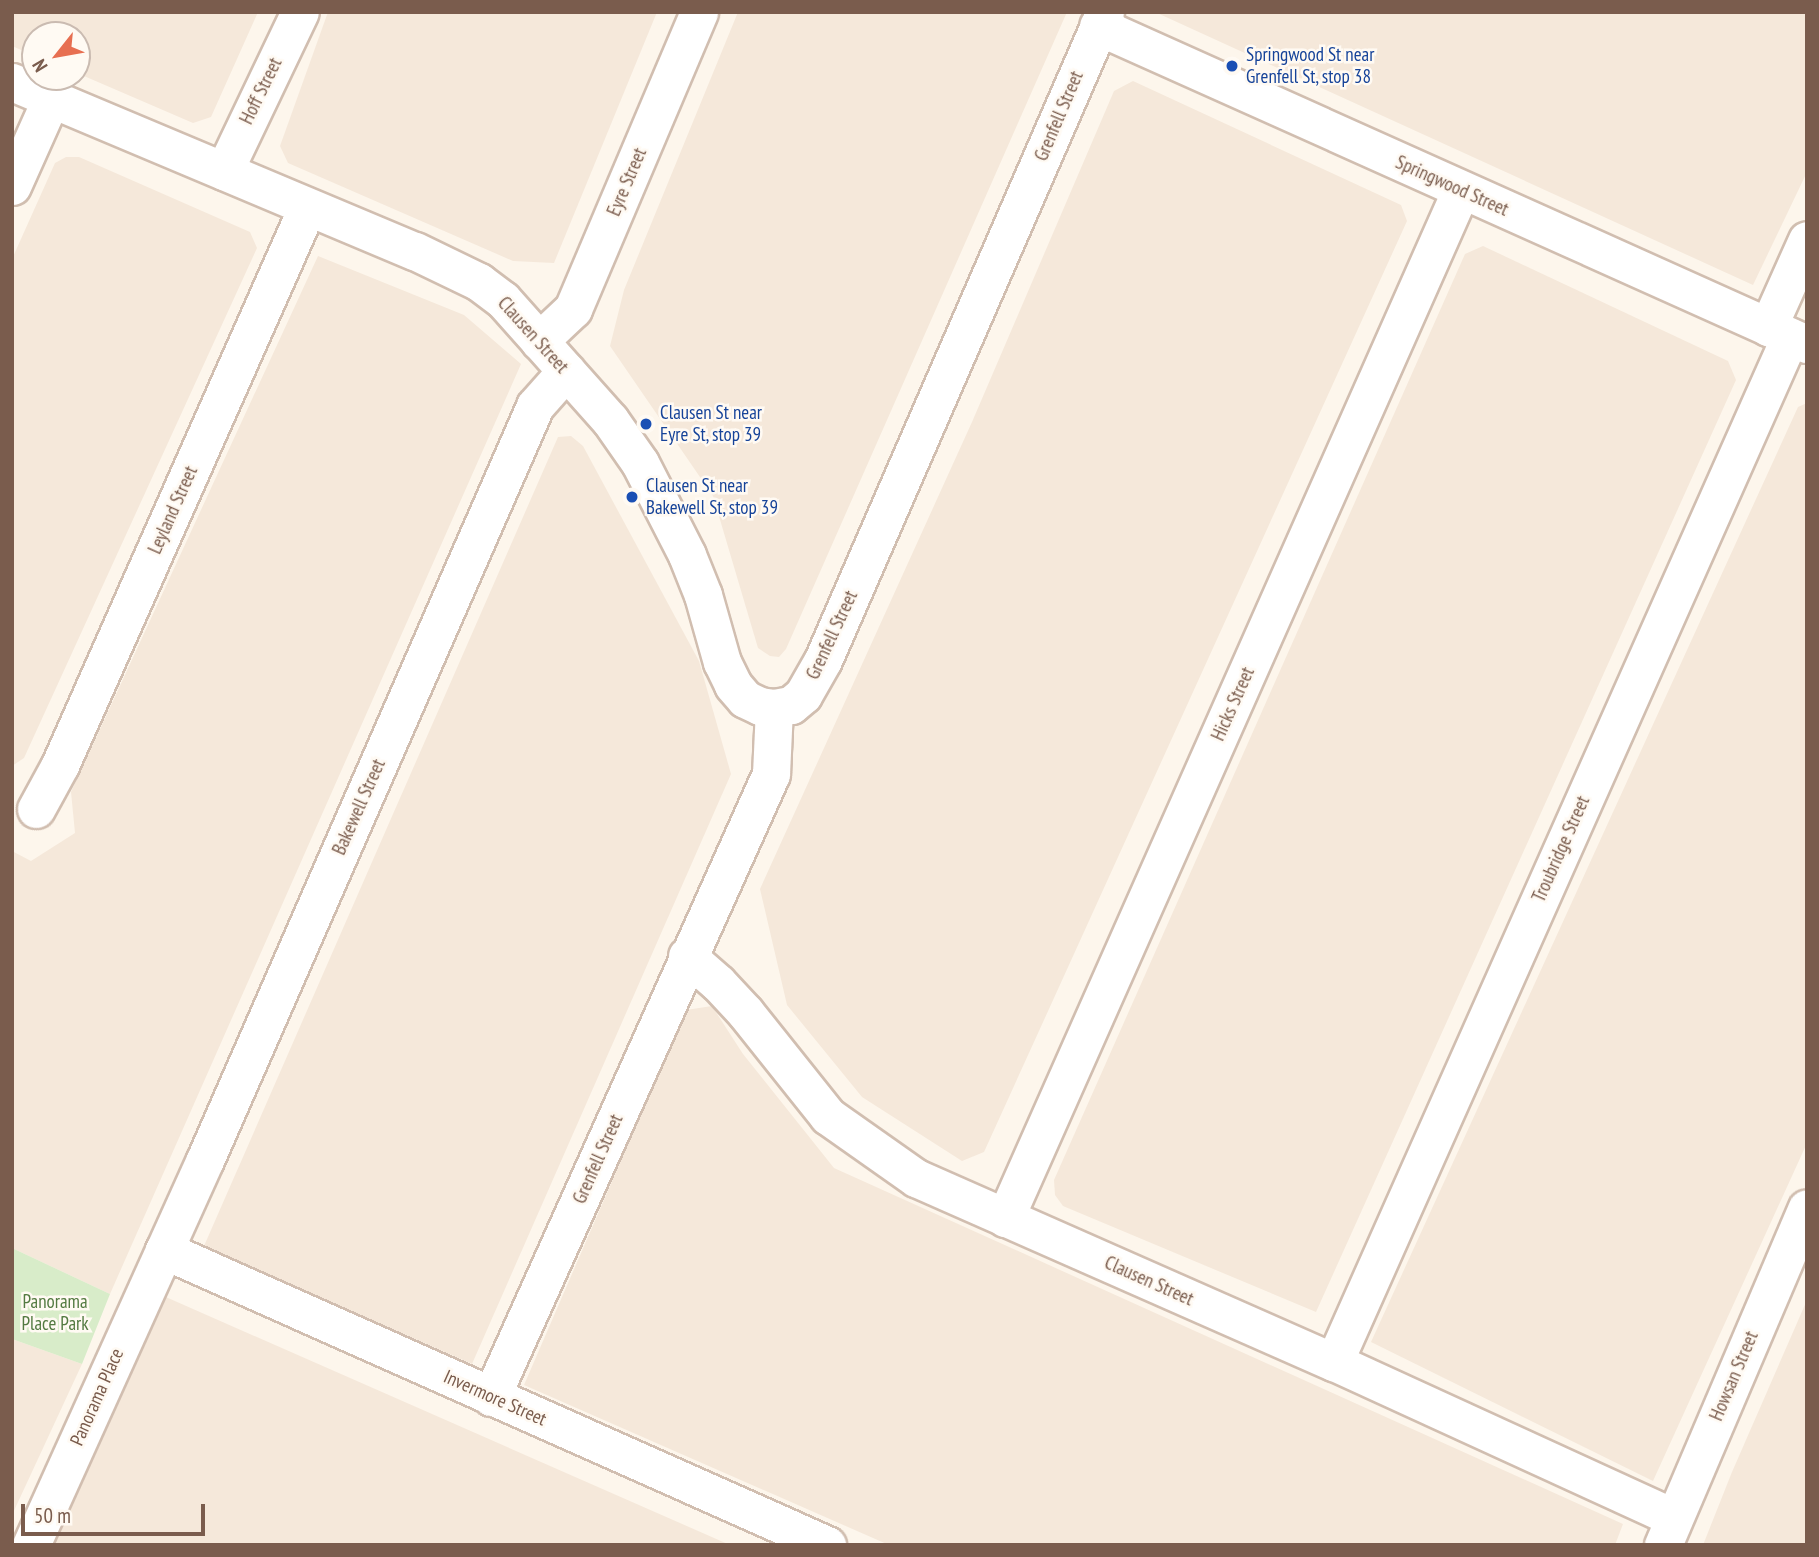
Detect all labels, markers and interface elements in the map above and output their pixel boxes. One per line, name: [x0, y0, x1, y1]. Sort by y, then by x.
north arrow: [21, 21, 91, 91]
place label: Springwood St near Grenfell St, stop 38: [1246, 44, 1374, 88]
street label: Hoff Street: [235, 54, 287, 128]
text: N: [27, 55, 53, 76]
marker: Springwood St near Grenfell St, stop 38: [1224, 58, 1240, 74]
street label: Grenfell Street: [1030, 68, 1088, 164]
street label: Eyre Street: [602, 145, 652, 219]
street label: Springwood Street: [1392, 151, 1512, 221]
street label: Clausen Street: [493, 292, 573, 378]
place label: Clausen St near Eyre St, stop 39: [660, 402, 762, 446]
marker: Clausen St near Eyre St, stop 39: [638, 416, 654, 432]
street label: Leyland Street: [144, 463, 202, 557]
place label: Clausen St near Bakewell St, stop 39: [646, 475, 779, 519]
marker: Clausen St near Bakewell St, stop 39: [624, 489, 640, 505]
street label: Grenfell Street: [801, 587, 863, 683]
street label: Hicks Street: [1207, 664, 1259, 744]
street label: Bakewell Street: [328, 756, 390, 858]
street label: Troubridge Street: [1527, 792, 1595, 906]
street label: Grenfell Street: [568, 1111, 628, 1207]
street label: Clausen Street: [1101, 1251, 1197, 1311]
park label: Panorama Place Park: [21, 1291, 89, 1335]
street label: Howsan Street: [1705, 1328, 1763, 1424]
street label: Panorama Place: [65, 1345, 129, 1449]
street label: Invermore Street: [440, 1365, 550, 1431]
scale bar: [24, 1490, 208, 1534]
text: 50 m: [34, 1502, 71, 1529]

